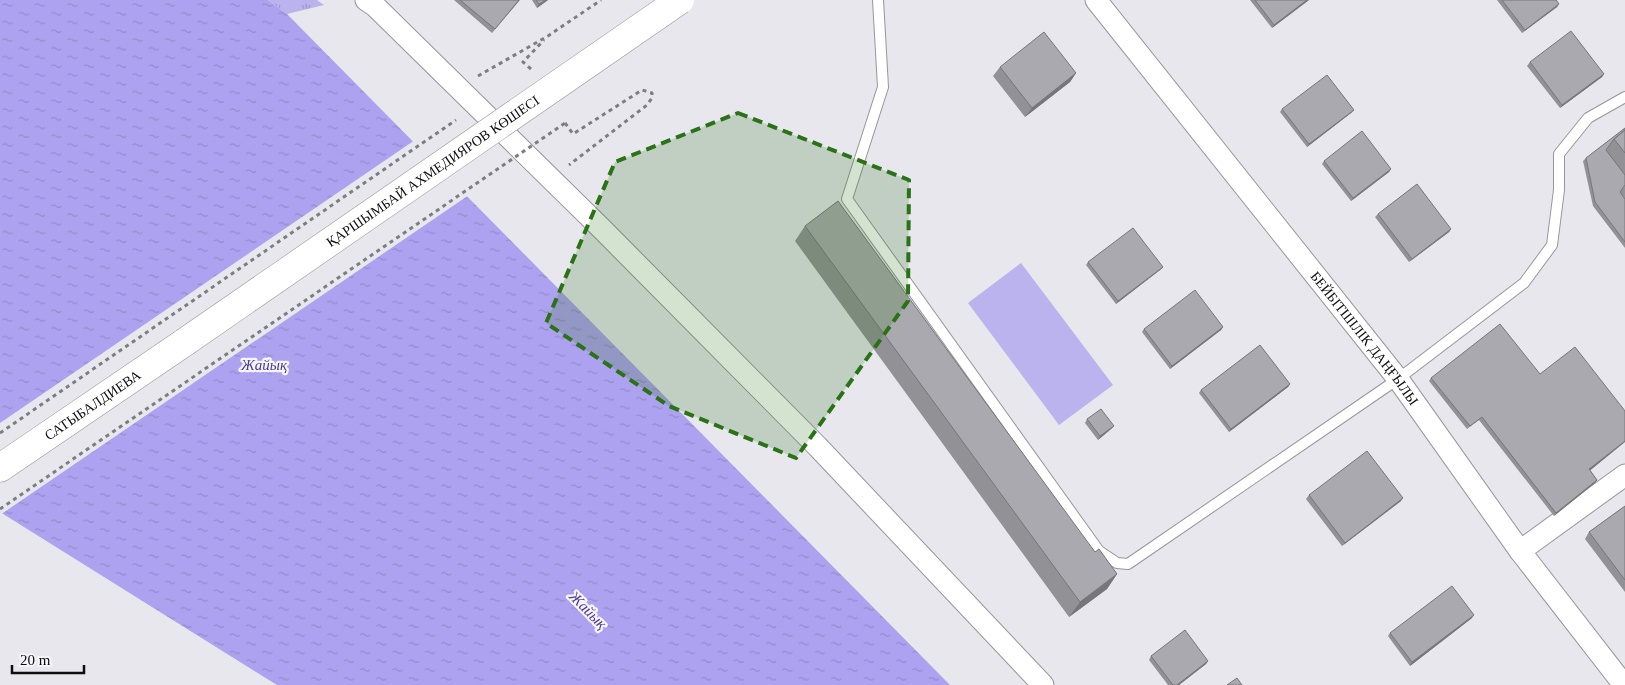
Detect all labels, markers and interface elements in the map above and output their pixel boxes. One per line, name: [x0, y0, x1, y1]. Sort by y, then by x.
street label: ҚАРШЫМБАЙ АХМЕДИЯРОВ КӨШЕСІ: [324, 92, 542, 250]
street label: БЕЙБІТШІЛІК ДАҢҒЫЛЫ: [1307, 269, 1421, 408]
water label: Жайық: [240, 357, 288, 373]
street label: САТЫБАЛДИЕВА: [42, 367, 144, 443]
water label: Жайық: [565, 587, 611, 633]
scale bar: [12, 642, 85, 674]
text: 20 m: [20, 652, 51, 668]

